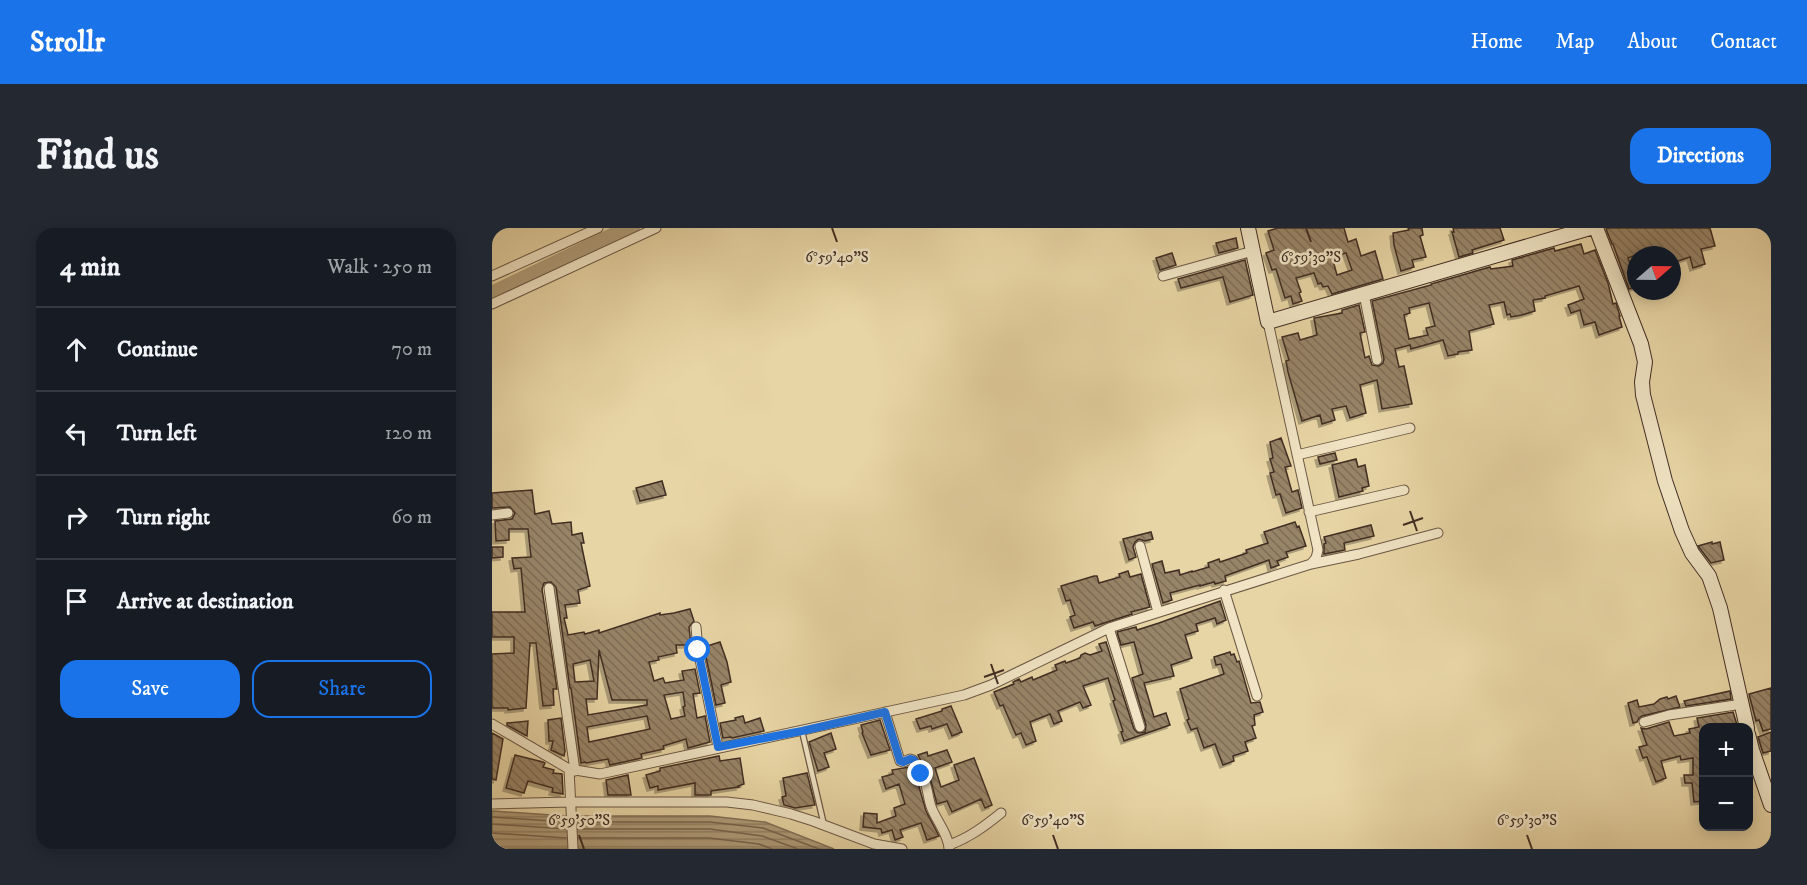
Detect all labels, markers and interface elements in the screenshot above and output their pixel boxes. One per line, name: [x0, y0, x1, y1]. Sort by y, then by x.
text: Strollr: [30, 25, 105, 60]
text: Home: [1471, 29, 1523, 55]
text: Map: [1556, 29, 1594, 55]
text: About: [1627, 29, 1678, 55]
text: Contact: [1711, 29, 1777, 55]
button: Directions: [1630, 128, 1771, 184]
text: Find us: [36, 130, 159, 182]
north arrow: [1627, 246, 1681, 300]
text: 6°59'40"S: [805, 248, 869, 267]
text: 6°59'30"S: [1281, 248, 1341, 267]
text: 4 min: [60, 251, 120, 284]
text: Walk · 250 m: [327, 255, 432, 280]
icon: ahead: [60, 333, 93, 366]
text: Continue: [117, 336, 198, 363]
text: 70 m: [391, 337, 432, 362]
icon: left: [60, 417, 93, 450]
text: Turn left: [117, 420, 197, 447]
text: 120 m: [385, 421, 432, 446]
icon: right: [60, 501, 93, 534]
text: Turn right: [117, 504, 210, 531]
text: 60 m: [392, 505, 432, 530]
icon: arrive: [60, 585, 93, 618]
text: Arrive at destination: [117, 588, 294, 615]
route start: [684, 636, 710, 662]
button: Save: [60, 660, 240, 718]
button: Share: [252, 660, 432, 718]
map controls: [1699, 723, 1753, 831]
button: +: [1699, 723, 1753, 777]
route end: [907, 760, 933, 786]
button: −: [1699, 777, 1753, 831]
text: 6°59'50"S: [548, 811, 610, 830]
text: 6°59'40"S: [1021, 811, 1085, 830]
text: 6°59'30"S: [1497, 811, 1557, 830]

